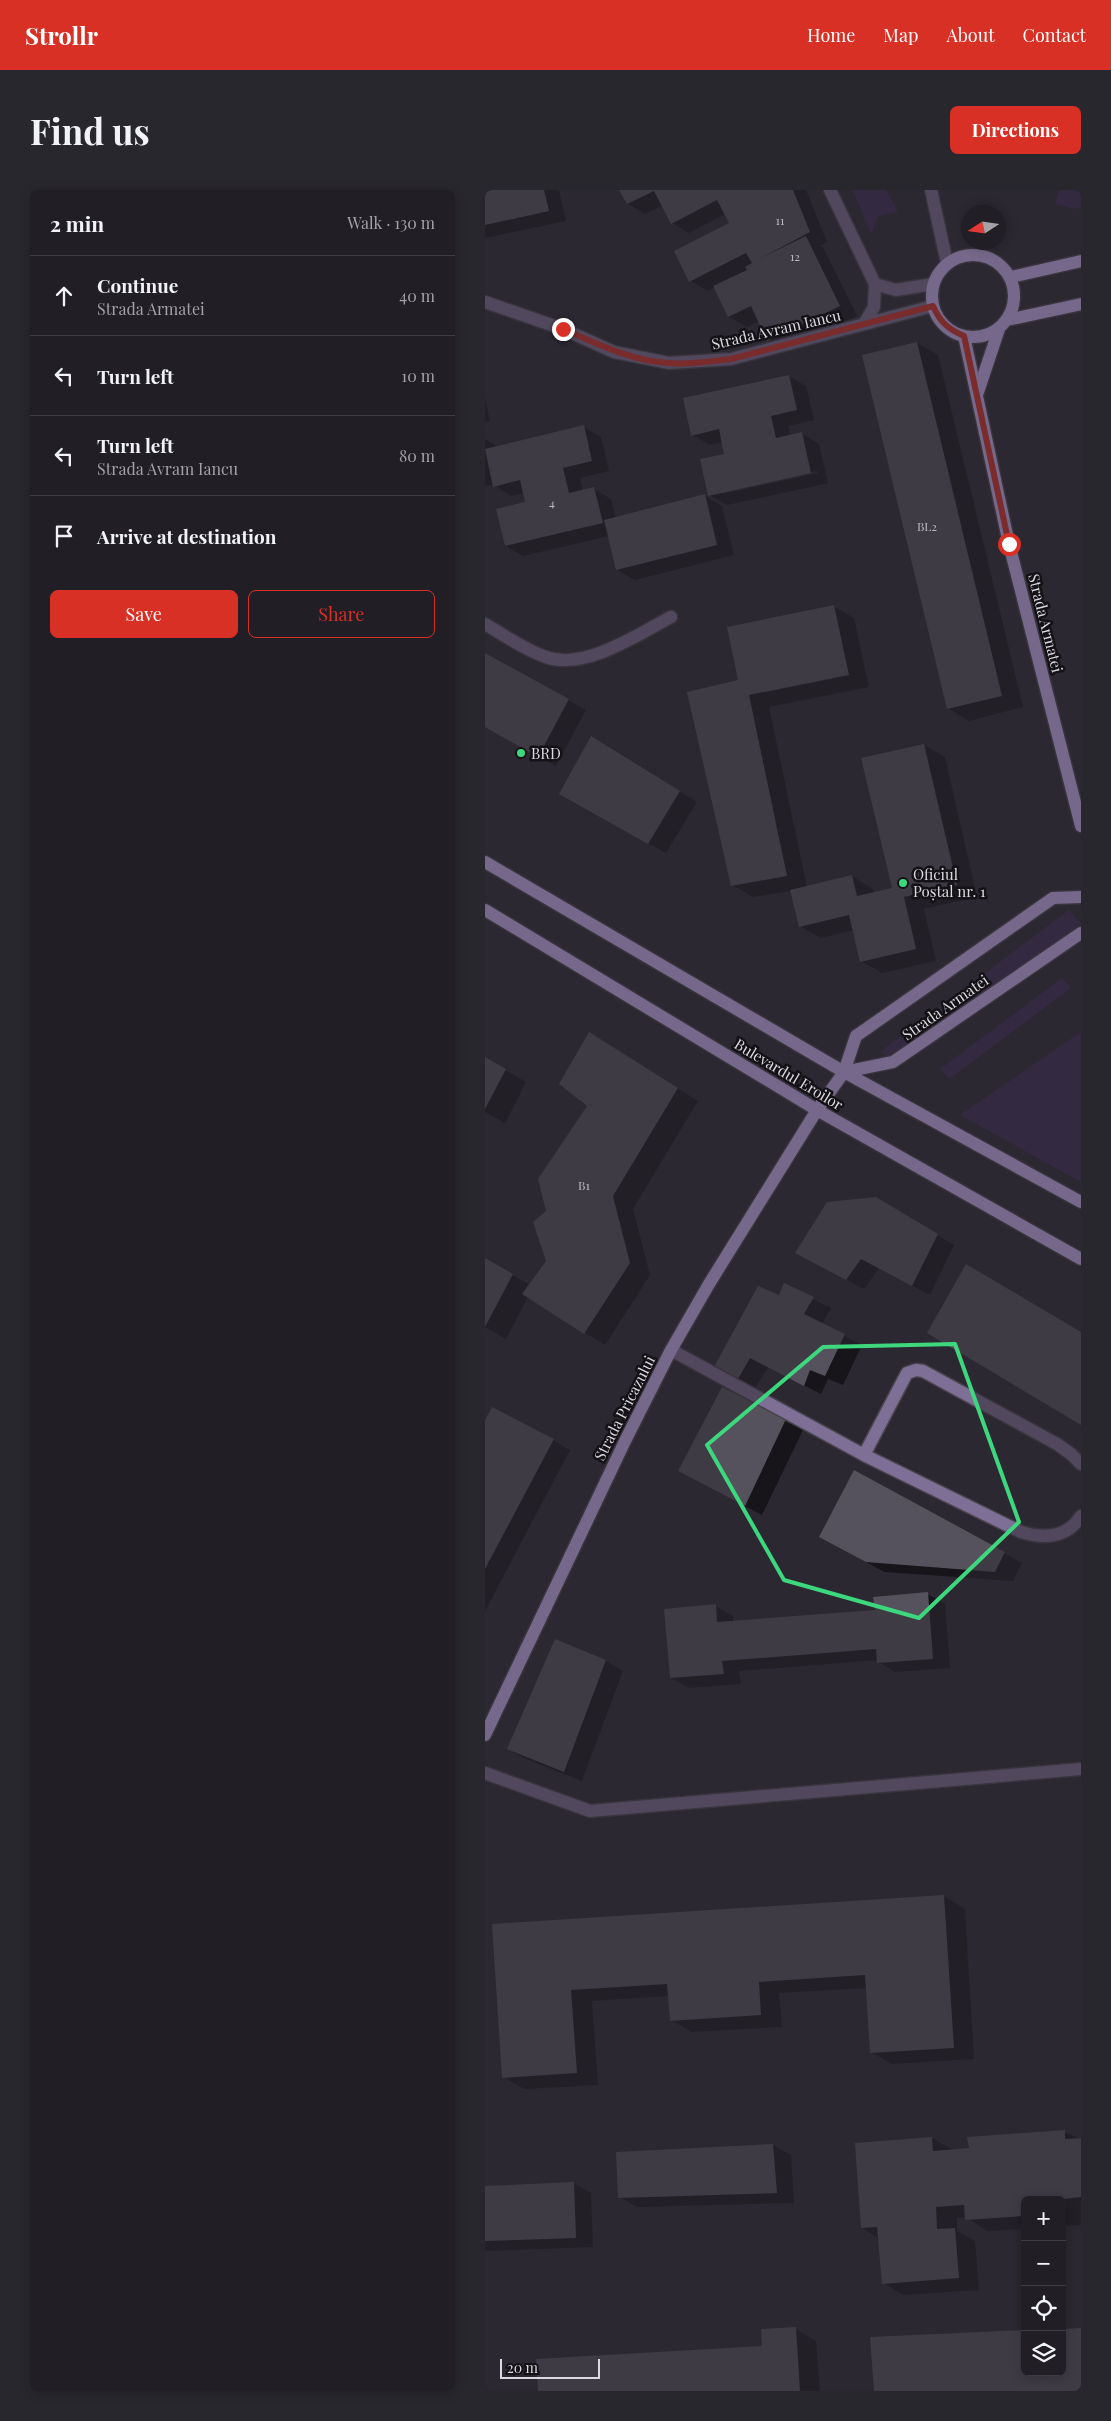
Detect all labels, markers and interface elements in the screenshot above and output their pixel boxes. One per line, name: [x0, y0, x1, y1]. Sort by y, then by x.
text: Strollr: [25, 19, 98, 51]
text: Home: [807, 23, 855, 47]
text: Map: [883, 23, 918, 47]
text: About: [946, 23, 995, 47]
text: Contact: [1023, 23, 1086, 47]
button: Directions: [950, 106, 1081, 154]
text: Find us: [30, 107, 150, 154]
north arrow: [961, 205, 1006, 250]
text: 2 min: [50, 209, 104, 237]
text: Walk · 130 m: [347, 212, 435, 233]
house number: 11: [776, 212, 785, 228]
house number: 12: [790, 248, 800, 264]
text: Continue: [97, 272, 178, 298]
icon: ahead: [50, 282, 78, 310]
text: 40 m: [399, 285, 435, 306]
text: Strada Armatei: [97, 298, 205, 319]
street label: Strada Avram Iancu: [709, 304, 843, 354]
route end: [552, 318, 575, 341]
icon: left: [50, 362, 78, 390]
text: Turn left: [97, 363, 174, 389]
text: 10 m: [401, 365, 435, 386]
text: Turn left: [97, 432, 174, 458]
icon: left: [50, 442, 78, 470]
text: 80 m: [399, 445, 435, 466]
text: Strada Avram Iancu: [97, 458, 238, 479]
house number: 4: [549, 494, 555, 510]
house number: BL2: [917, 518, 937, 534]
icon: arrive: [50, 522, 78, 550]
text: Arrive at destination: [97, 523, 277, 549]
route start: [998, 533, 1021, 556]
street label: Strada Armatei: [1024, 572, 1068, 675]
button: Save: [50, 590, 238, 638]
button: Share: [248, 590, 435, 638]
place label: BRD: [531, 743, 561, 763]
marker: BRD: [515, 747, 527, 759]
place label: Oficiul Poștal nr. 1: [913, 864, 986, 901]
marker: Oficiul Poștal nr. 1: [897, 877, 909, 889]
street label: Strada Armatei: [898, 969, 993, 1044]
street label: Bulevardul Eroilor: [731, 1034, 847, 1115]
house number: B1: [578, 1177, 591, 1193]
street label: Strada Pricazului: [589, 1352, 659, 1464]
map controls: [1021, 2196, 1066, 2376]
button: +: [1021, 2196, 1066, 2241]
button: −: [1021, 2241, 1066, 2286]
button: locate: [1021, 2286, 1066, 2331]
button: layers: [1021, 2331, 1066, 2376]
scale bar: [500, 2356, 600, 2379]
text: 20 m: [507, 2358, 538, 2377]

